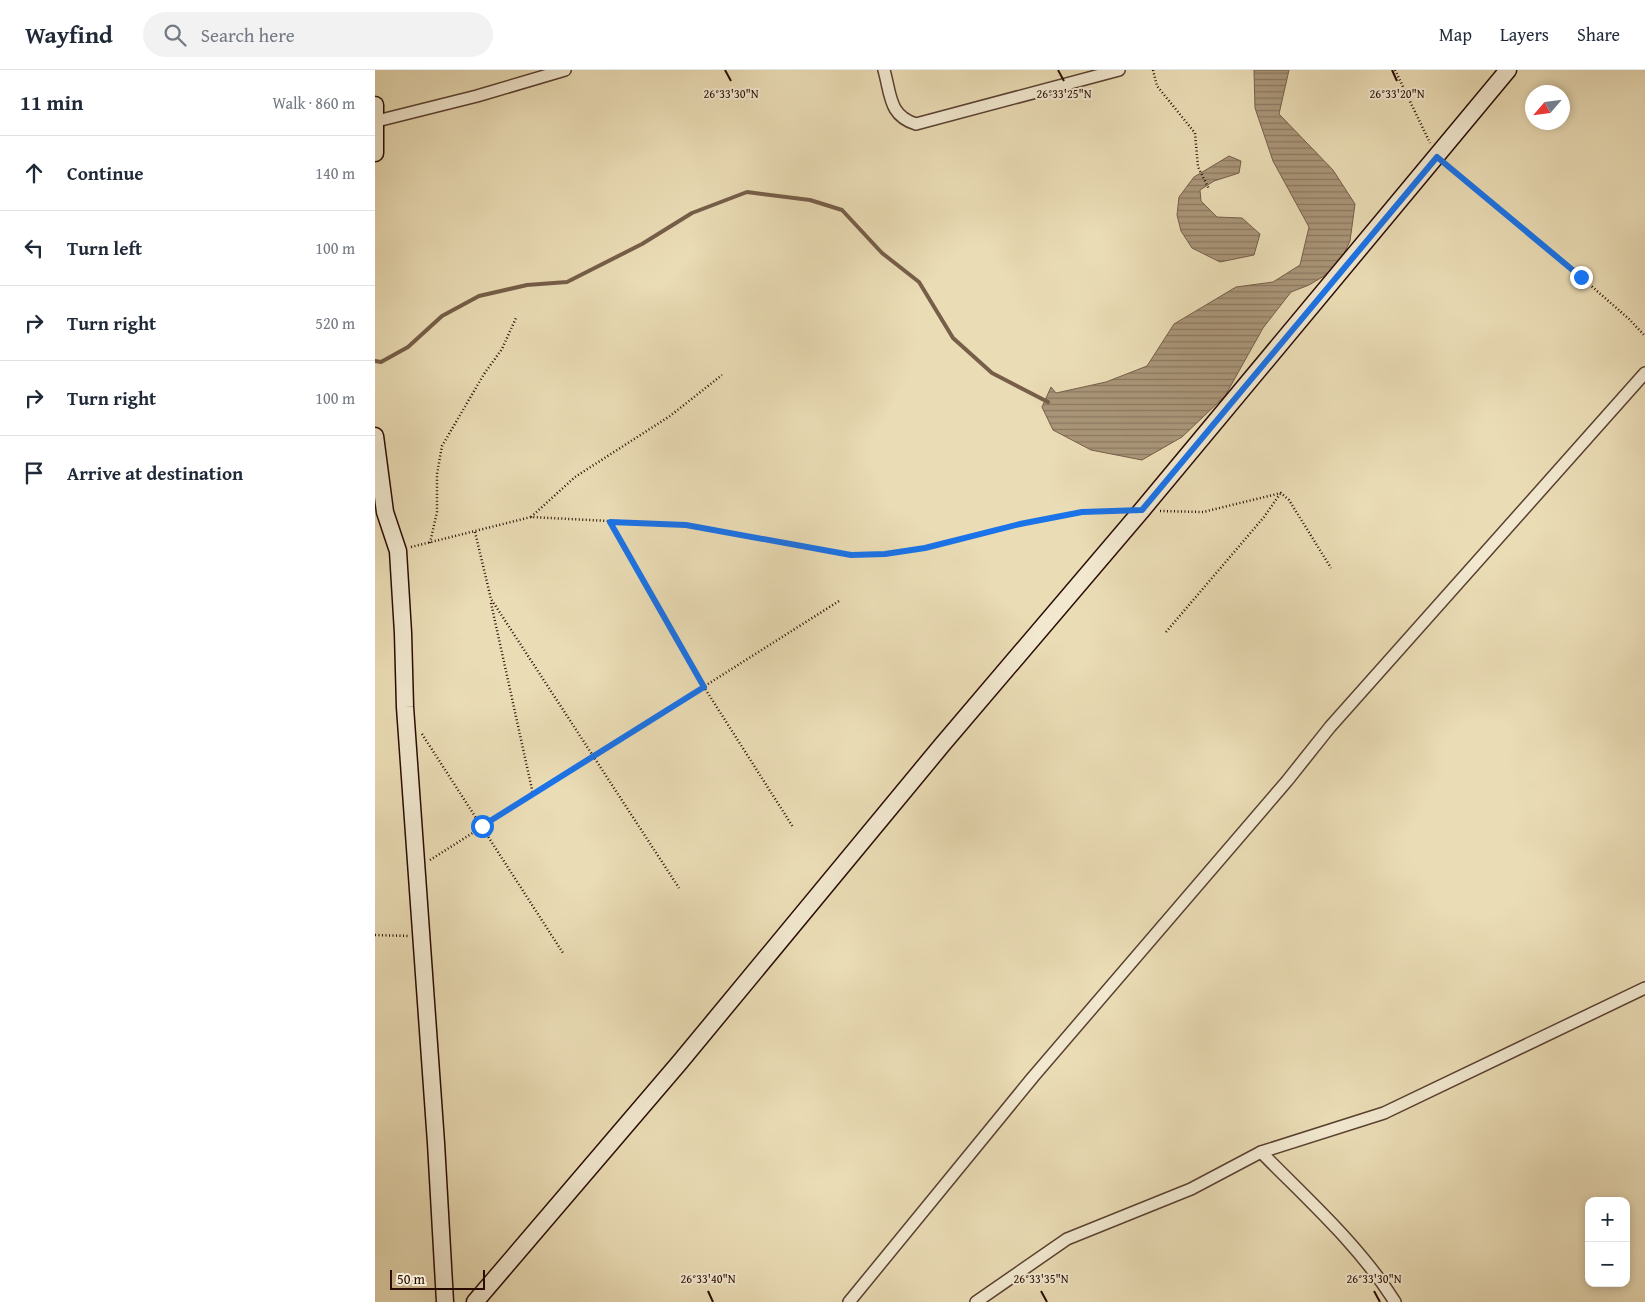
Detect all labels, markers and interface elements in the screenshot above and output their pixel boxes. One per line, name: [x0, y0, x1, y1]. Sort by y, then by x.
search box: [143, 12, 493, 57]
text: Wayfind: [25, 17, 113, 52]
icon: search: [161, 21, 189, 49]
text: Search here: [201, 21, 295, 49]
text: Map: [1439, 21, 1472, 48]
text: Layers: [1500, 21, 1549, 48]
text: Share: [1577, 21, 1620, 48]
text: 26°33'30"N: [703, 85, 759, 102]
text: 26°33'25"N: [1036, 85, 1092, 102]
text: 26°33'20"N: [1369, 85, 1425, 102]
north arrow: [1525, 85, 1570, 130]
text: 11 min: [20, 87, 83, 118]
text: Walk · 860 m: [272, 91, 355, 115]
icon: ahead: [20, 159, 48, 187]
text: Continue: [67, 159, 144, 187]
text: 140 m: [315, 161, 355, 185]
icon: left: [20, 234, 48, 262]
text: Turn left: [67, 234, 142, 262]
text: 100 m: [315, 236, 355, 260]
route end: [1570, 266, 1593, 289]
icon: right: [20, 309, 48, 337]
text: Turn right: [67, 309, 156, 337]
text: 520 m: [315, 311, 355, 335]
icon: right: [20, 384, 48, 412]
text: Turn right: [67, 384, 156, 412]
text: 100 m: [315, 386, 355, 410]
icon: arrive: [20, 459, 48, 487]
text: Arrive at destination: [67, 459, 243, 487]
route start: [471, 815, 494, 838]
map controls: [1585, 1197, 1630, 1287]
button: +: [1585, 1197, 1630, 1242]
button: −: [1585, 1242, 1630, 1287]
scale bar: [390, 1267, 485, 1290]
text: 50 m: [397, 1269, 425, 1289]
text: 26°33'40"N: [680, 1270, 736, 1287]
text: 26°33'35"N: [1013, 1270, 1069, 1287]
text: 26°33'30"N: [1346, 1270, 1402, 1287]

